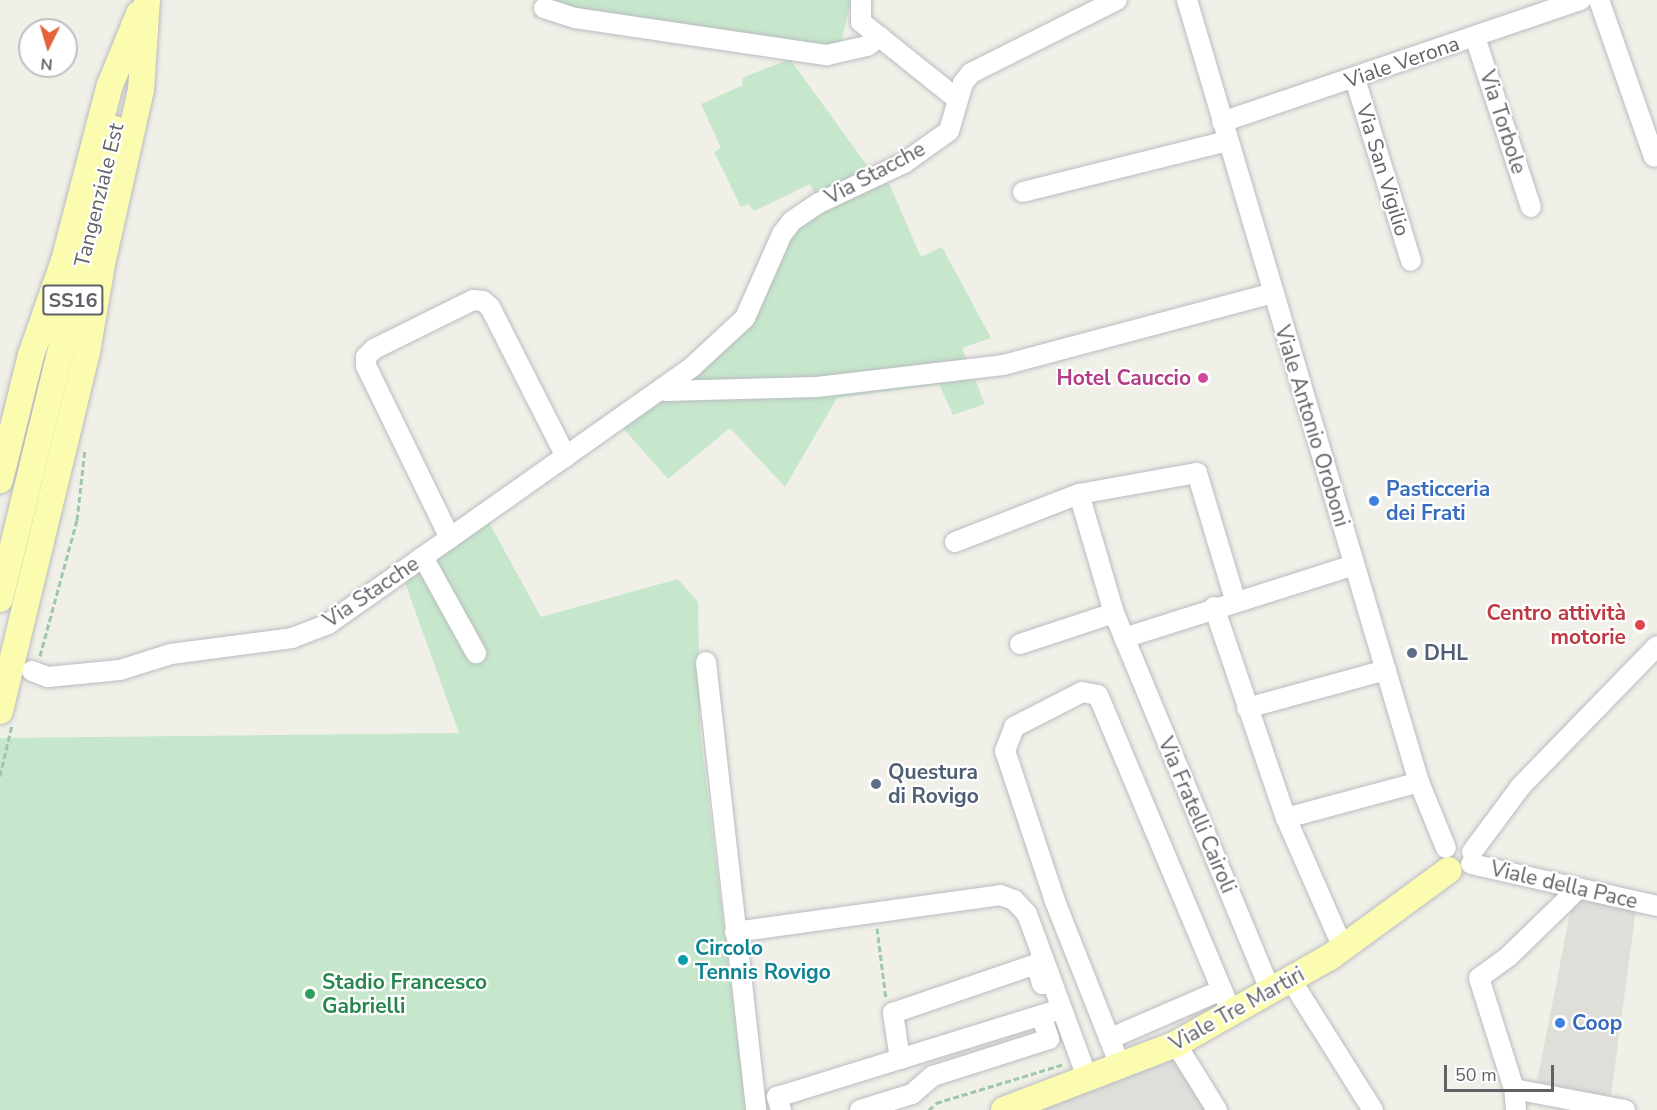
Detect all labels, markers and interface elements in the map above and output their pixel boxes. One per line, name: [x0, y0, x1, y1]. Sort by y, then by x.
north arrow: [18, 18, 78, 78]
street label: Viale Verona: [1341, 31, 1463, 93]
text: N: [40, 52, 54, 75]
street label: Via Torbole: [1474, 67, 1532, 177]
street label: Via San Vigilio: [1351, 101, 1415, 239]
street label: Tangenziale Est: [69, 120, 129, 270]
street label: Via Stacche: [821, 136, 929, 210]
road number: SS16: [42, 283, 104, 317]
street label: Viale Antonio Oroboni: [1269, 322, 1355, 530]
place label: Hotel Cauccio: [1056, 365, 1191, 391]
marker: Hotel Cauccio: [1196, 371, 1210, 385]
place label: Pasticceria dei Frati: [1386, 476, 1490, 526]
marker: Pasticceria dei Frati: [1367, 494, 1381, 508]
street label: Via Stacche: [319, 551, 423, 633]
place label: Centro attività motorie: [1487, 600, 1626, 650]
marker: Centro attività motorie: [1631, 616, 1649, 634]
place label: DHL: [1424, 640, 1468, 666]
marker: DHL: [1405, 646, 1419, 660]
street label: Via Fratelli Cairoli: [1153, 733, 1241, 897]
place label: Questura di Rovigo: [888, 759, 979, 809]
marker: Questura di Rovigo: [869, 777, 883, 791]
street label: Viale della Pace: [1488, 856, 1640, 914]
place label: Circolo Tennis Rovigo: [695, 935, 831, 985]
marker: Circolo Tennis Rovigo: [676, 953, 690, 967]
street label: Viale Tre Martiri: [1165, 962, 1309, 1056]
place label: Stadio Francesco Gabrielli: [322, 969, 487, 1019]
marker: Stadio Francesco Gabrielli: [303, 987, 317, 1001]
place label: Coop: [1572, 1010, 1622, 1036]
marker: Coop: [1553, 1016, 1567, 1030]
scale bar: [1447, 1053, 1556, 1091]
text: 50 m: [1455, 1063, 1497, 1087]

